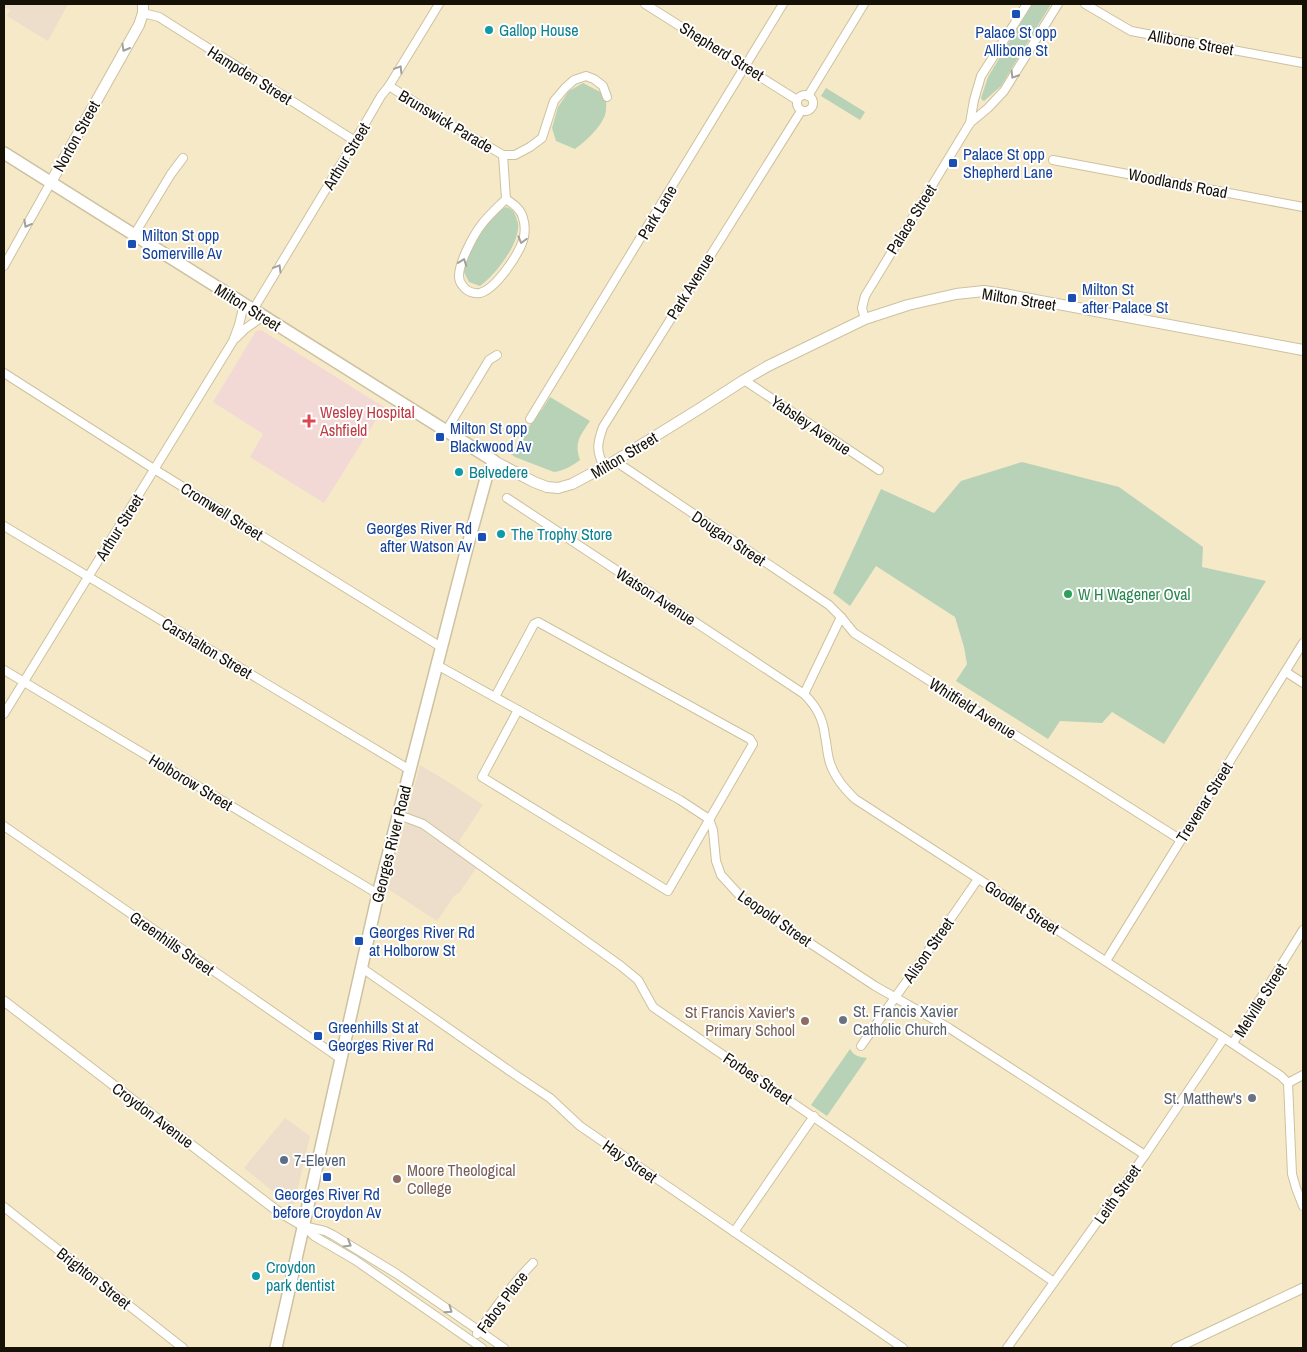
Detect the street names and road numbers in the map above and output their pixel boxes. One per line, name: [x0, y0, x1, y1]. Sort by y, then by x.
street label: Shepherd Street: [676, 16, 769, 86]
street label: Allibone Street: [1146, 24, 1236, 60]
street label: Hampden Street: [204, 40, 297, 110]
street label: Brunswick Parade: [395, 84, 497, 158]
street label: Norton Street: [47, 96, 105, 175]
street label: Arthur Street: [317, 118, 375, 194]
street label: Woodlands Road: [1127, 163, 1229, 203]
street label: Palace Street: [881, 179, 941, 258]
street label: Park Lane: [632, 181, 682, 243]
street label: Park Avenue: [661, 249, 719, 323]
street label: Milton Street: [211, 278, 286, 336]
street label: Milton Street: [981, 282, 1058, 316]
street label: Yabsley Avenue: [766, 390, 856, 460]
street label: Milton Street: [586, 426, 662, 484]
street label: Cromwell Street: [177, 477, 268, 545]
street label: Arthur Street: [89, 489, 148, 565]
street label: Dougan Street: [688, 505, 771, 571]
street label: Watson Avenue: [612, 562, 700, 630]
street label: Carshalton Street: [158, 612, 257, 684]
street label: Whitfield Avenue: [925, 672, 1021, 744]
street label: Holborow Street: [145, 748, 237, 816]
street label: Trevenar Street: [1171, 757, 1238, 846]
street label: Georges River Road: [366, 783, 416, 905]
street label: Goodlet Street: [981, 875, 1064, 939]
street label: Leopold Street: [734, 885, 817, 952]
street label: Greenhills Street: [125, 906, 219, 980]
street label: Alison Street: [897, 913, 959, 988]
street label: Melville Street: [1229, 959, 1292, 1041]
street label: Forbes Street: [719, 1047, 797, 1109]
street label: Croydon Avenue: [108, 1077, 198, 1153]
street label: Hay Street: [598, 1134, 662, 1188]
street label: Leith Street: [1089, 1160, 1146, 1228]
street label: Brighton Street: [52, 1242, 136, 1314]
street label: Fabos Place: [471, 1267, 533, 1337]

